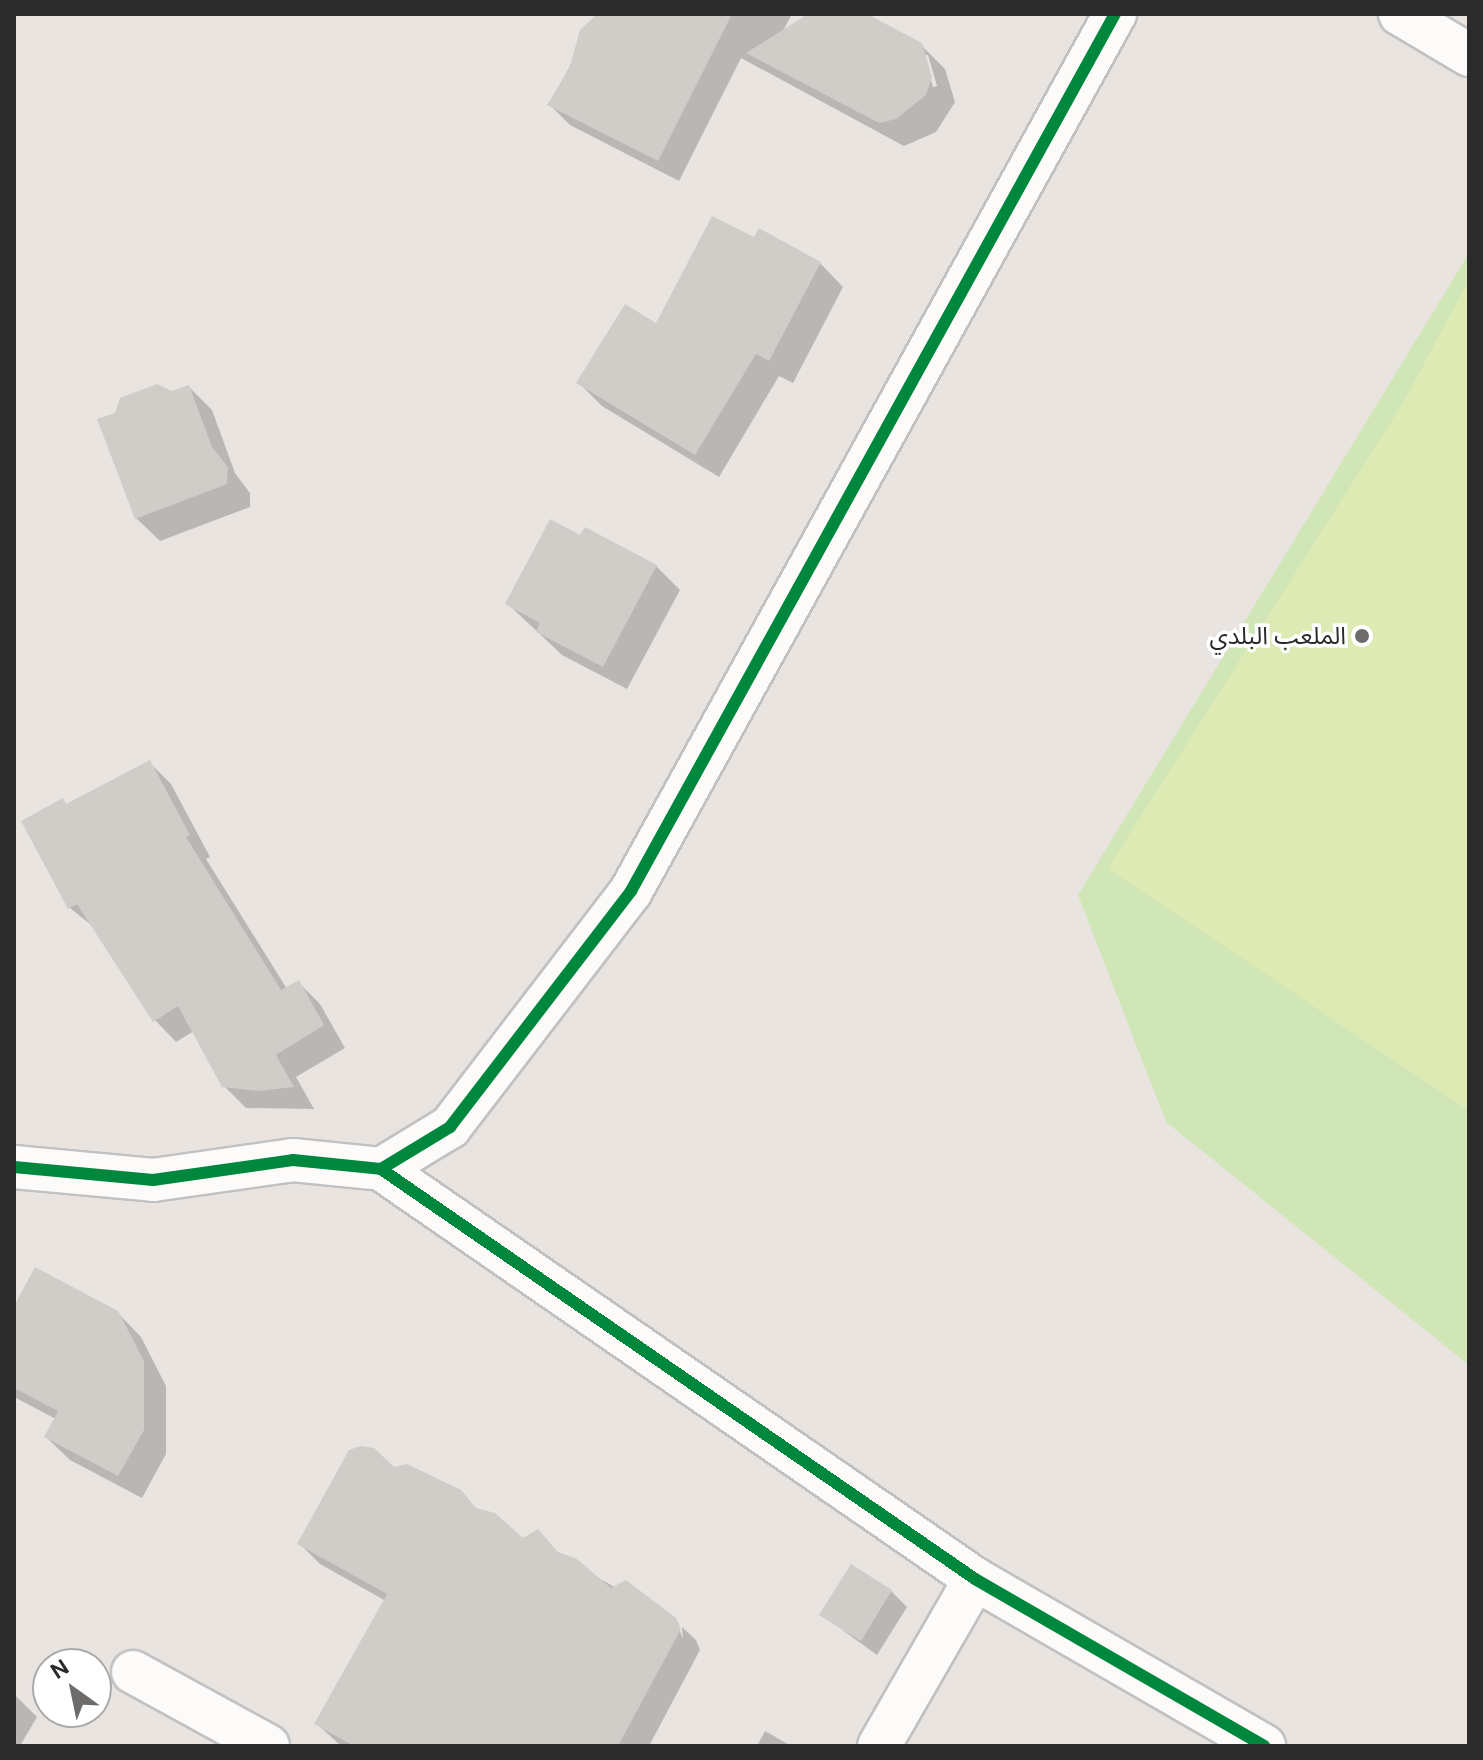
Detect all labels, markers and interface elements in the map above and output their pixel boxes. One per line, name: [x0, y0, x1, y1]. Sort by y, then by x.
place label: الملعب البلدي: [1209, 622, 1346, 650]
marker: الملعب البلدي: [1353, 627, 1371, 645]
north arrow: [32, 1648, 112, 1728]
text: N: [45, 1653, 74, 1686]

